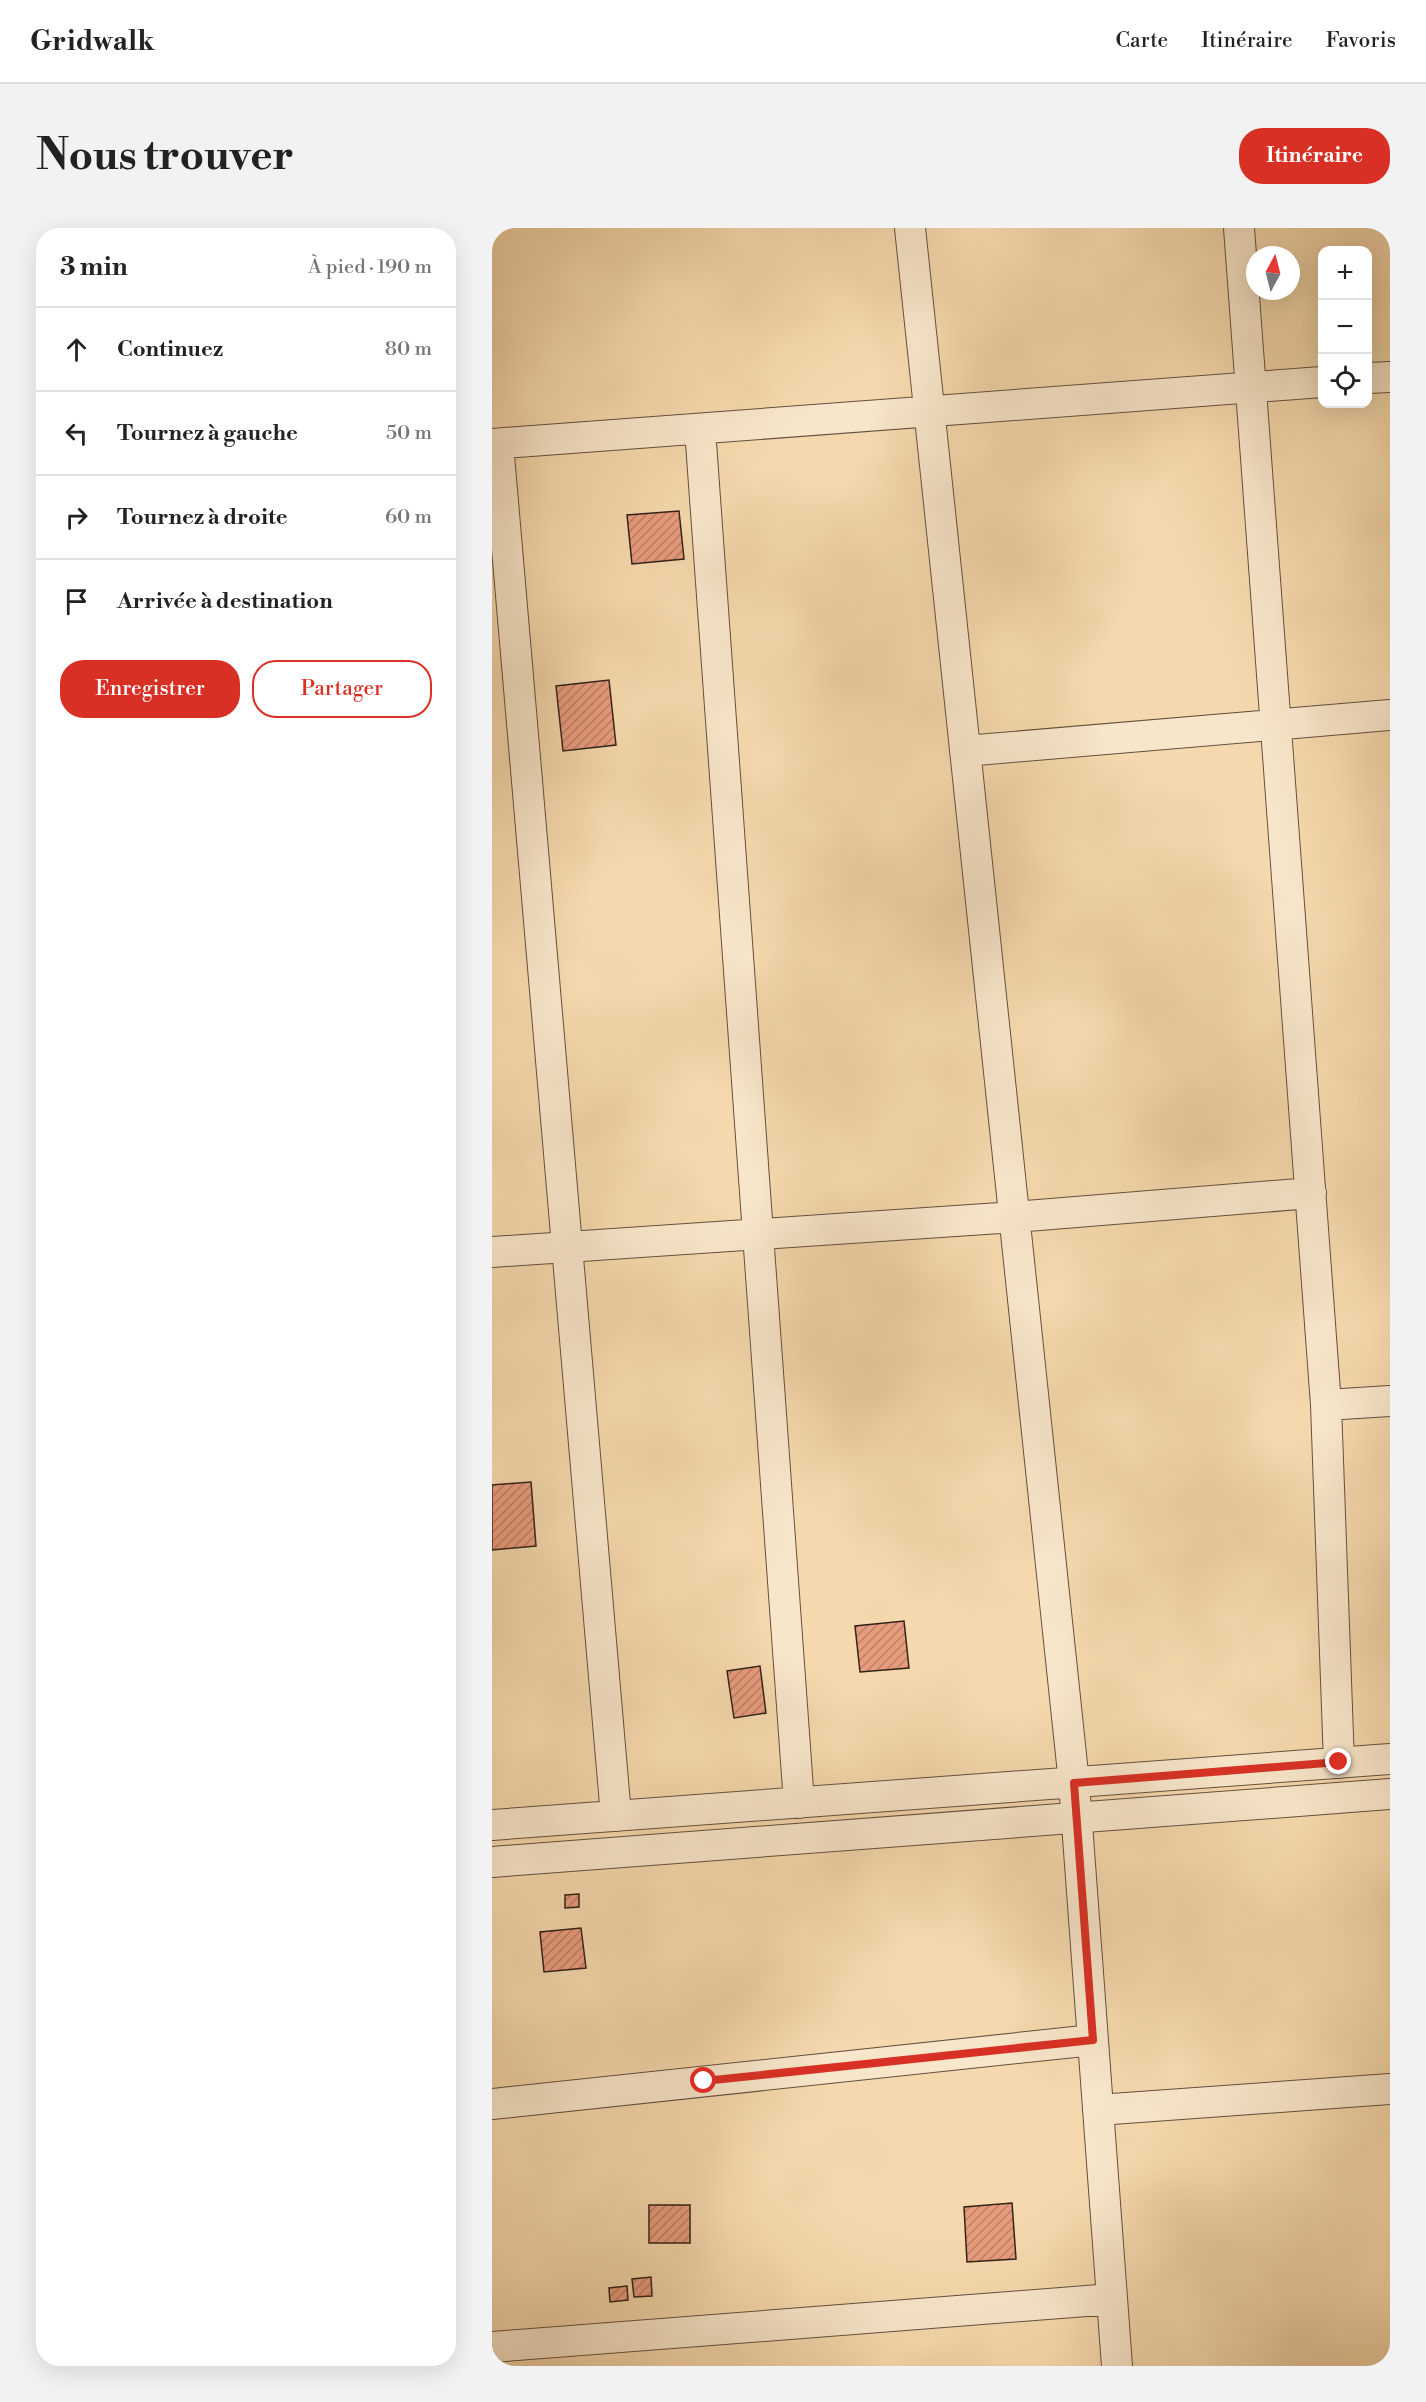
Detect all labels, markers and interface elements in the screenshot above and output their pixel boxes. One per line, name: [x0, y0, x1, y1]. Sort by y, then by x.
text: Gridwalk: [30, 24, 154, 59]
text: Carte: [1116, 28, 1168, 54]
text: Itinéraire: [1201, 28, 1293, 54]
text: Favoris: [1326, 28, 1396, 54]
button: Itinéraire: [1239, 128, 1390, 184]
text: Nous trouver: [36, 130, 294, 183]
north arrow: [1246, 246, 1300, 300]
map controls: [1318, 246, 1372, 408]
button: +: [1318, 246, 1372, 300]
text: 3 min: [60, 251, 128, 283]
text: À pied · 190 m: [308, 255, 432, 280]
button: −: [1318, 300, 1372, 354]
icon: ahead: [60, 333, 93, 366]
text: Continuez: [117, 336, 223, 363]
text: 80 m: [385, 337, 432, 362]
button: locate: [1318, 354, 1372, 408]
icon: left: [60, 417, 93, 450]
text: Tournez à gauche: [117, 420, 298, 447]
text: 50 m: [386, 421, 432, 446]
icon: right: [60, 501, 93, 534]
text: Tournez à droite: [117, 504, 288, 531]
text: 60 m: [385, 505, 432, 530]
icon: arrive: [60, 585, 93, 618]
text: Arrivée à destination: [117, 588, 333, 615]
button: Enregistrer: [60, 660, 240, 718]
button: Partager: [252, 660, 432, 718]
route end: [1325, 1748, 1351, 1774]
route start: [690, 2067, 716, 2093]

